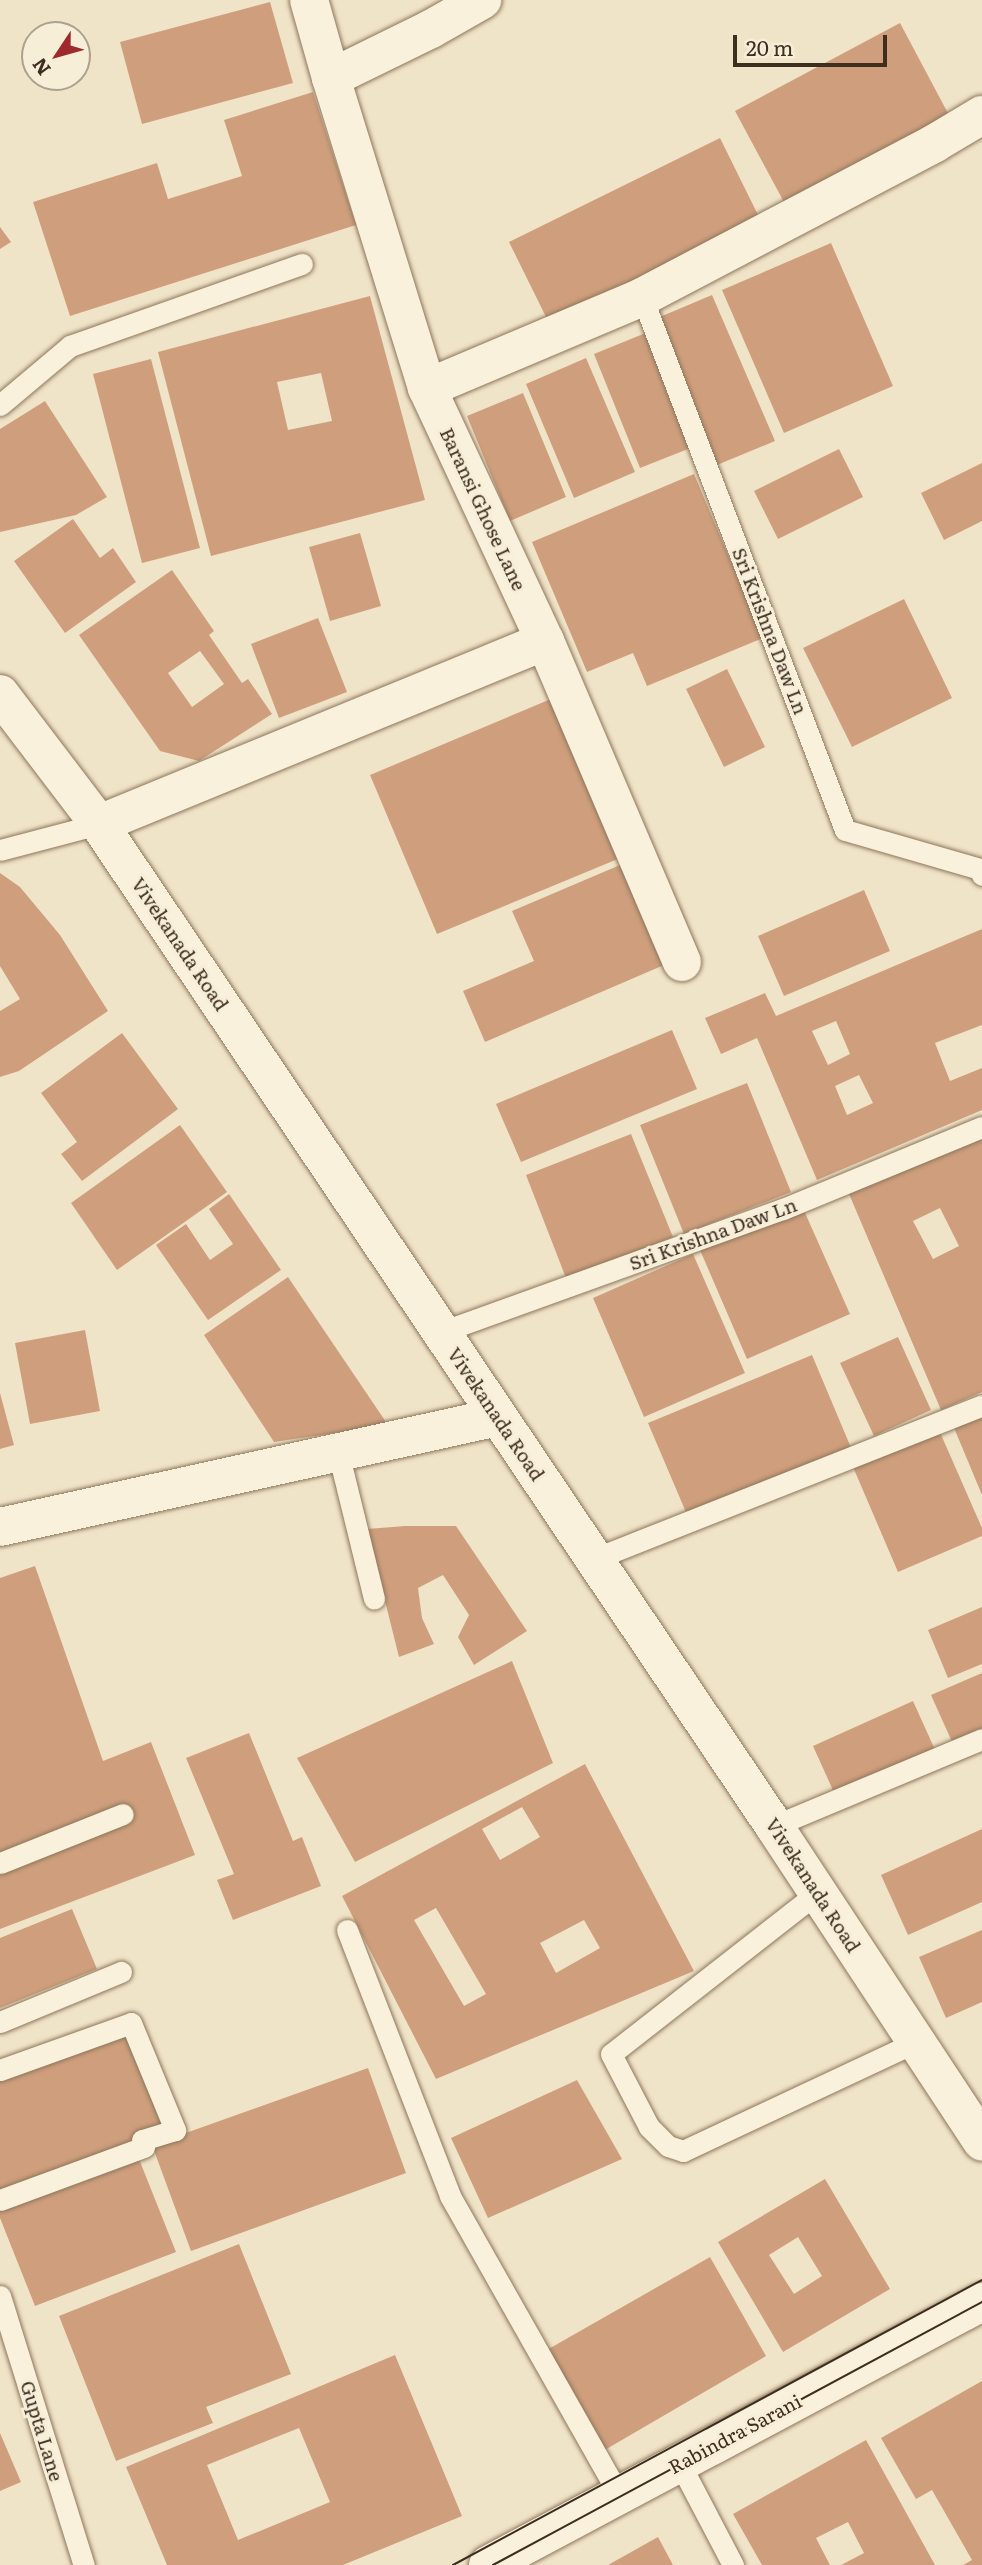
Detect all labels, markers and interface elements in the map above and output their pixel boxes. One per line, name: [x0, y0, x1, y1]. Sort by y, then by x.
north arrow: [21, 21, 91, 91]
scale bar: [737, 21, 891, 65]
text: 20 m: [746, 31, 793, 62]
text: N: [25, 52, 57, 82]
street label: Baransi Ghose Lane: [435, 424, 531, 594]
street label: Sri Krishna Daw Ln: [728, 544, 812, 718]
street label: Vivekanada Road: [127, 873, 233, 1015]
street label: Sri Krishna Daw Ln: [626, 1193, 800, 1275]
street label: Vivekanada Road: [443, 1343, 549, 1485]
street label: Vivekanada Road: [761, 1813, 865, 1957]
street label: Gupta Lane: [16, 2378, 68, 2484]
street label: Rabindra Sarani: [665, 2389, 805, 2479]

